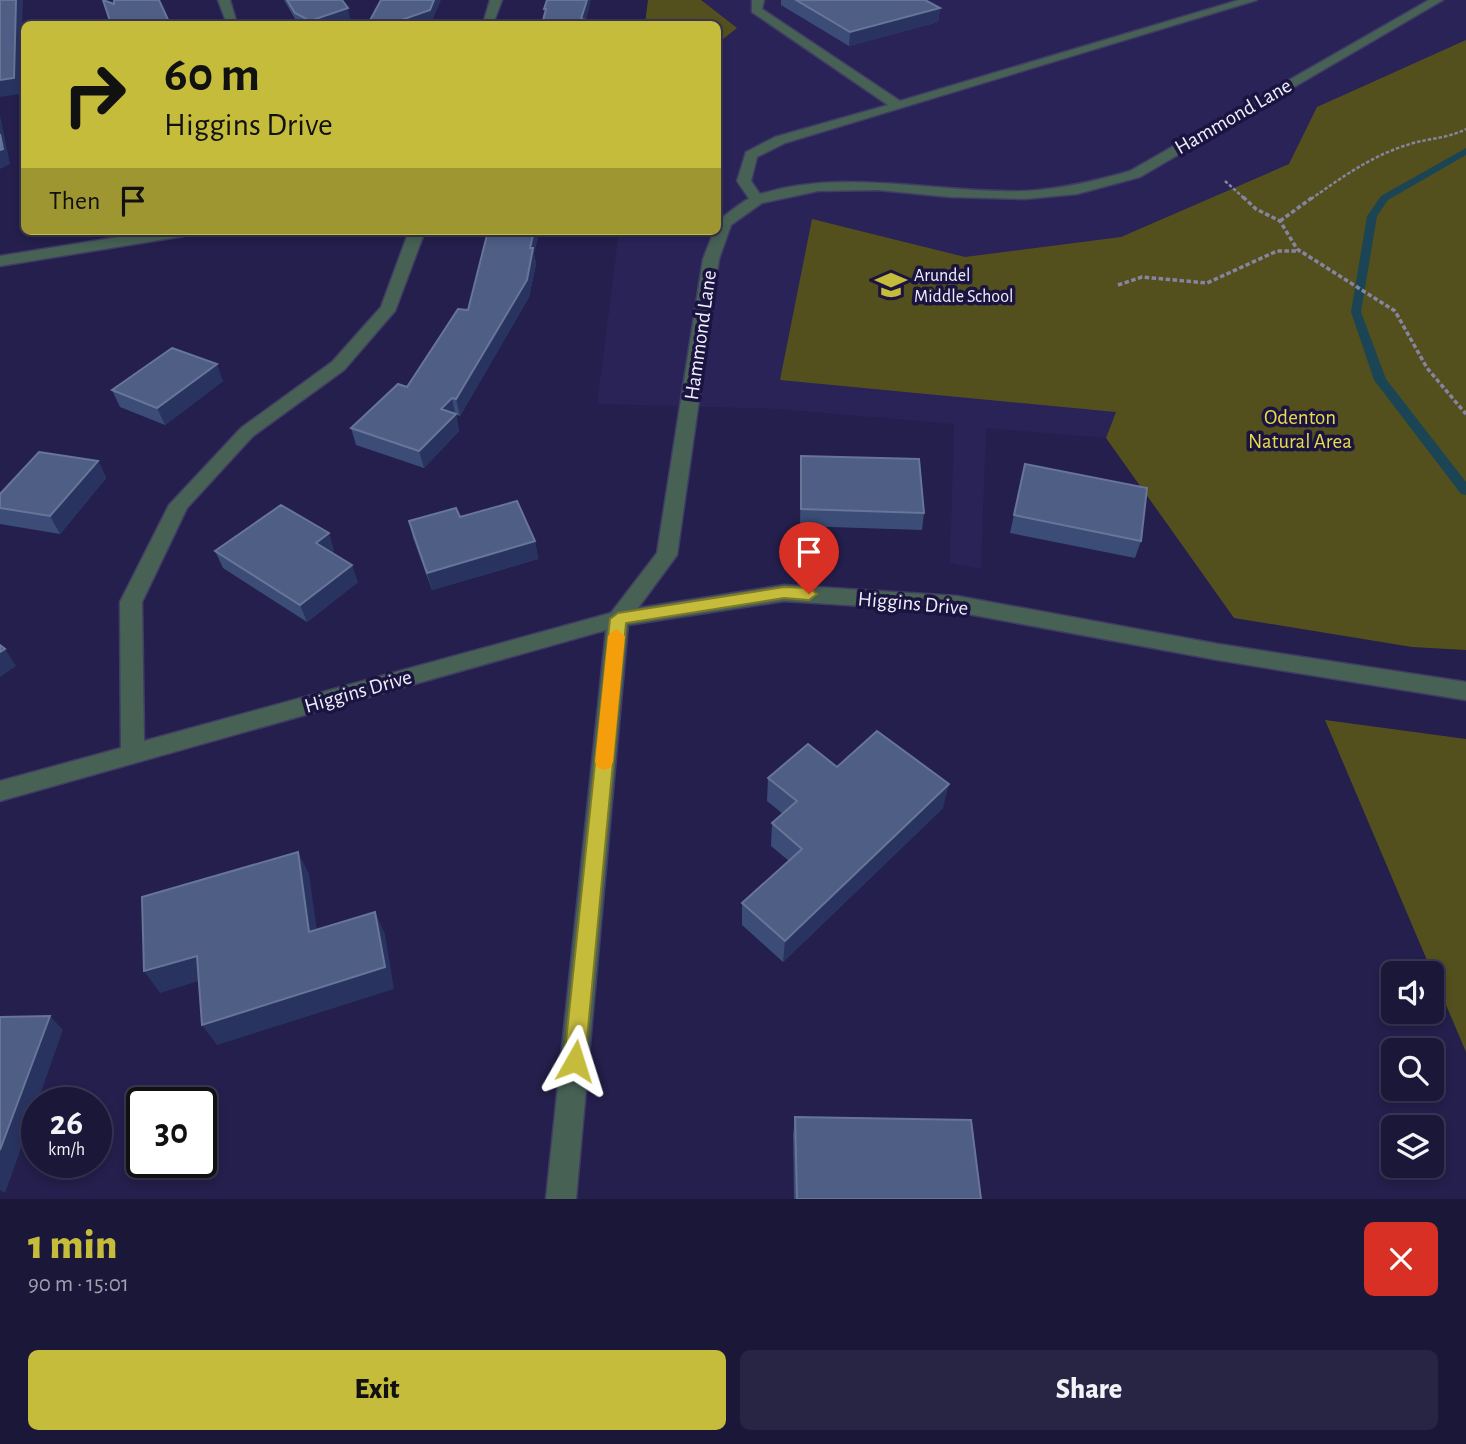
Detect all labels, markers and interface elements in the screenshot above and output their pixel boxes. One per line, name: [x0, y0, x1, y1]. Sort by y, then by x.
icon: right: [49, 49, 140, 140]
text: 60 m: [164, 51, 260, 100]
street label: Hammond Lane: [1171, 75, 1295, 158]
text: Higgins Drive: [164, 109, 333, 141]
icon: arrive: [114, 182, 152, 220]
text: Then: [49, 188, 100, 214]
place label: Arundel Middle School: [914, 267, 1013, 306]
school or university icon: Arundel Middle School: [874, 268, 908, 302]
street label: Hammond Lane: [681, 269, 720, 401]
park label: Odenton Natural Area: [1248, 407, 1352, 452]
pin: [779, 522, 839, 594]
icon: arrive: [790, 533, 828, 571]
street label: Higgins Drive: [857, 588, 969, 619]
street label: Higgins Drive: [302, 666, 414, 717]
map controls: [1381, 961, 1444, 1178]
button: sound: [1381, 961, 1444, 1024]
position arrow: [538, 1024, 612, 1098]
button: search: [1381, 1038, 1444, 1101]
speed limit sign: 30: [126, 1087, 217, 1178]
text: 26: [50, 1106, 83, 1141]
button: layers: [1381, 1115, 1444, 1178]
text: km/h: [48, 1141, 85, 1159]
button: close: [1364, 1222, 1438, 1296]
text: 1 min: [28, 1224, 117, 1266]
text: 90 m · 15:01: [28, 1273, 129, 1296]
button: Exit: [28, 1350, 726, 1430]
button: Share: [740, 1350, 1438, 1430]

